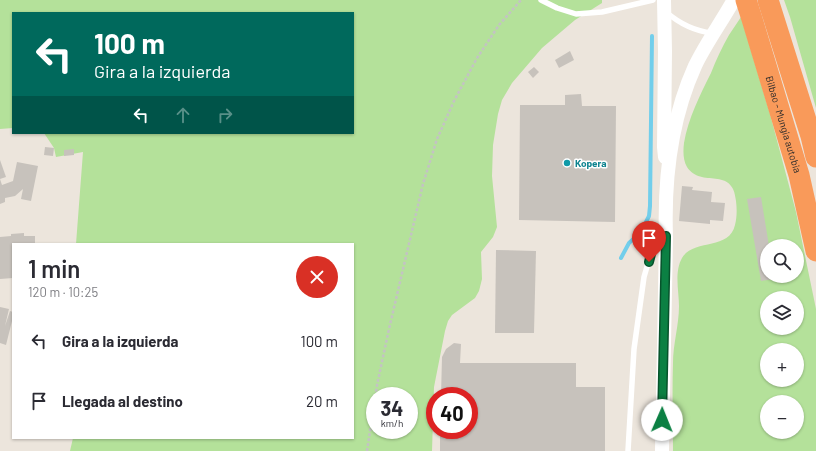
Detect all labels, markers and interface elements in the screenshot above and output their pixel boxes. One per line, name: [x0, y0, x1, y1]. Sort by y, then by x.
text: 100 m: [94, 26, 165, 60]
icon: left: [28, 28, 80, 80]
text: Gira a la izquierda: [94, 60, 231, 82]
street label: Bilbao - Mungia autobia: [763, 74, 804, 174]
icon: left: [130, 104, 152, 126]
icon: ahead: [172, 104, 194, 126]
icon: right: [214, 104, 236, 126]
place label: Kopera: [575, 157, 607, 169]
marker: Kopera: [562, 158, 572, 168]
pin: [632, 221, 666, 262]
icon: arrive: [638, 227, 660, 249]
map controls: [760, 239, 804, 439]
button: search: [760, 239, 804, 283]
text: 1 min: [28, 254, 80, 283]
button: close: [296, 256, 338, 298]
text: 120 m · 10:25: [28, 284, 98, 300]
button: layers: [760, 291, 804, 335]
icon: left: [28, 330, 50, 352]
text: Gira a la izquierda: [62, 332, 178, 350]
text: 100 m: [300, 332, 338, 350]
button: +: [760, 343, 804, 387]
speed limit sign: 40: [426, 387, 478, 439]
icon: arrive: [28, 390, 50, 412]
text: Llegada al destino: [62, 392, 183, 410]
text: 20 m: [306, 392, 338, 410]
button: −: [760, 395, 804, 439]
text: 34: [381, 396, 403, 420]
position arrow: [641, 399, 683, 441]
text: km/h: [381, 417, 403, 429]

